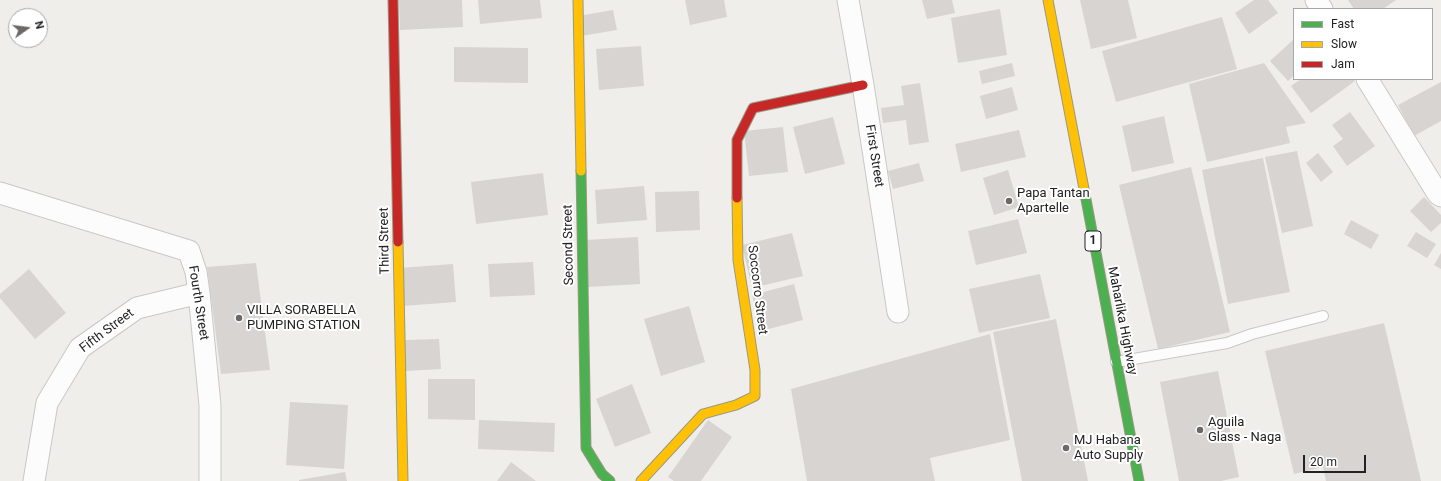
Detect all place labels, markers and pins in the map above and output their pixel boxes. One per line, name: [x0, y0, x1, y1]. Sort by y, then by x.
place label: Papa Tantan Apartelle: [1017, 186, 1090, 217]
marker: Papa Tantan Apartelle: [1004, 196, 1014, 206]
place label: VILLA SORABELLA PUMPING STATION: [247, 303, 360, 334]
marker: VILLA SORABELLA PUMPING STATION: [234, 313, 244, 323]
place label: Aguila Glass - Naga: [1208, 415, 1281, 446]
marker: Aguila Glass - Naga: [1195, 425, 1205, 435]
place label: MJ Habana Auto Supply: [1074, 433, 1143, 464]
marker: MJ Habana Auto Supply: [1061, 443, 1071, 453]

